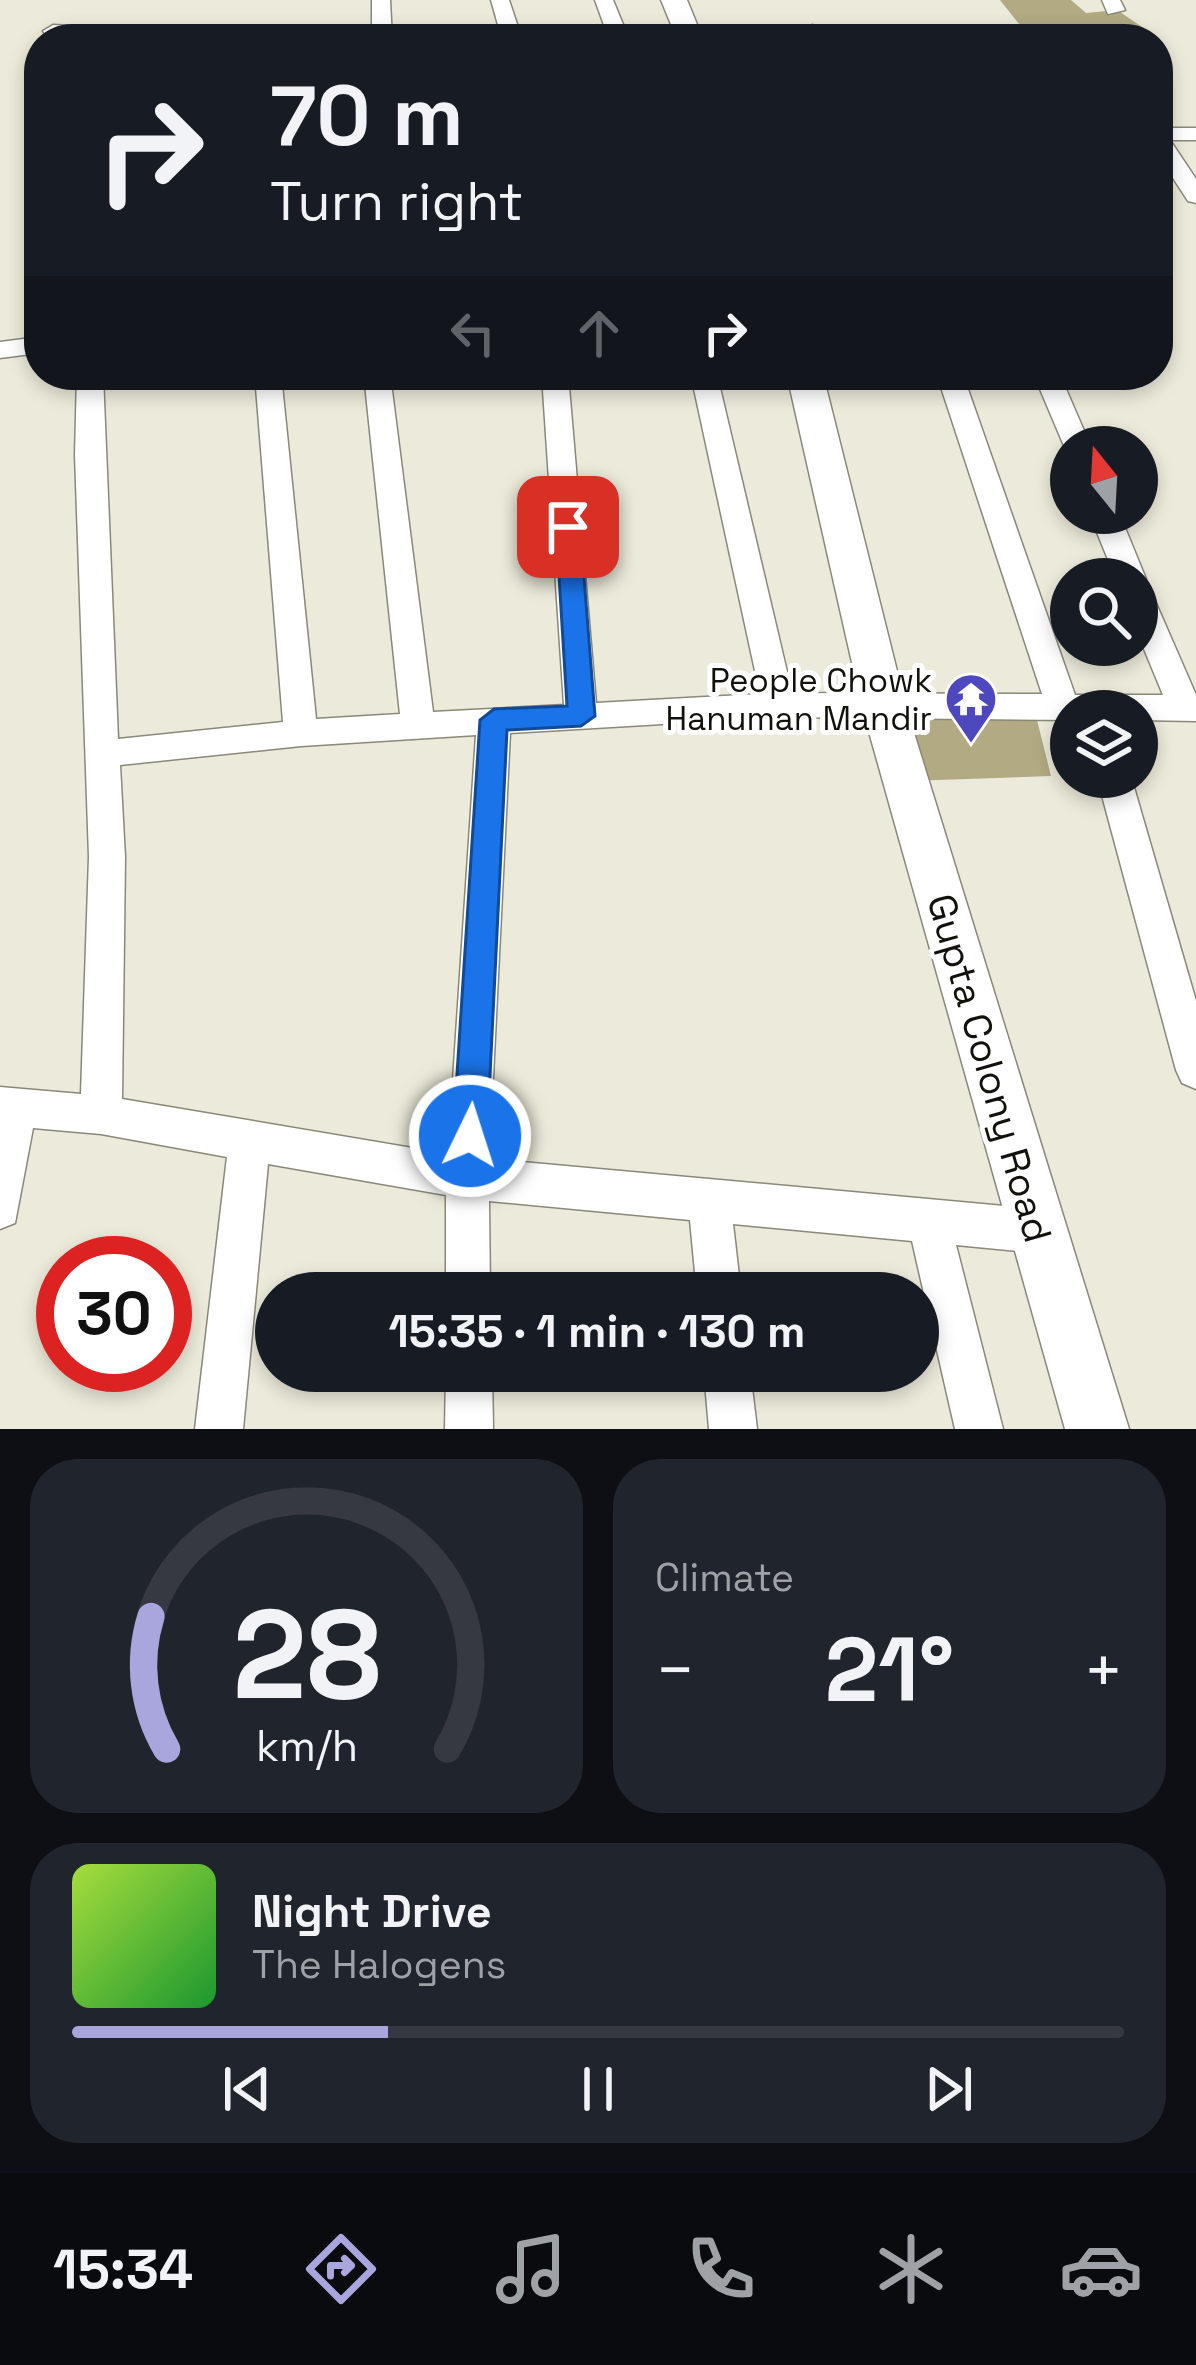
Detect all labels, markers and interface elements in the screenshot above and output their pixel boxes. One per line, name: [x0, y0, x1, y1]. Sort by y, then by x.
text: 70 m: [270, 62, 464, 170]
icon: right: [72, 72, 228, 228]
text: Turn right: [270, 167, 523, 236]
icon: left: [440, 300, 506, 366]
icon: ahead: [566, 300, 632, 366]
icon: right: [692, 300, 758, 366]
north arrow: [1050, 426, 1158, 534]
map controls: [1050, 426, 1158, 798]
pin: [517, 476, 619, 578]
icon: arrive: [535, 494, 601, 560]
button: search: [1050, 558, 1158, 666]
place label: People Chowk Hanuman Mandir: [666, 660, 932, 740]
temple icon: People Chowk Hanuman Mandir: [943, 671, 999, 745]
button: layers: [1050, 690, 1158, 798]
street label: Gupta Colony Road: [916, 888, 1063, 1248]
position arrow: [407, 1073, 533, 1199]
speed limit sign: 30: [36, 1236, 192, 1392]
text: 15:35 · 1 min · 130 m: [388, 1303, 806, 1360]
text: Climate: [655, 1553, 794, 1602]
text: 28: [232, 1575, 381, 1734]
text: 21°: [825, 1612, 954, 1727]
text: −: [655, 1628, 696, 1712]
text: +: [1083, 1628, 1124, 1712]
text: km/h: [255, 1719, 358, 1774]
text: Night Drive: [252, 1883, 492, 1940]
text: The Halogens: [252, 1940, 506, 1989]
icon: previous: [214, 2056, 280, 2122]
icon: pause: [565, 2056, 631, 2122]
icon: next: [916, 2056, 982, 2122]
icon: directions: [299, 2227, 383, 2311]
icon: music: [489, 2227, 573, 2311]
icon: phone: [679, 2227, 763, 2311]
icon: climate: [869, 2227, 953, 2311]
icon: car: [1059, 2227, 1143, 2311]
text: 15:34: [53, 2235, 193, 2304]

